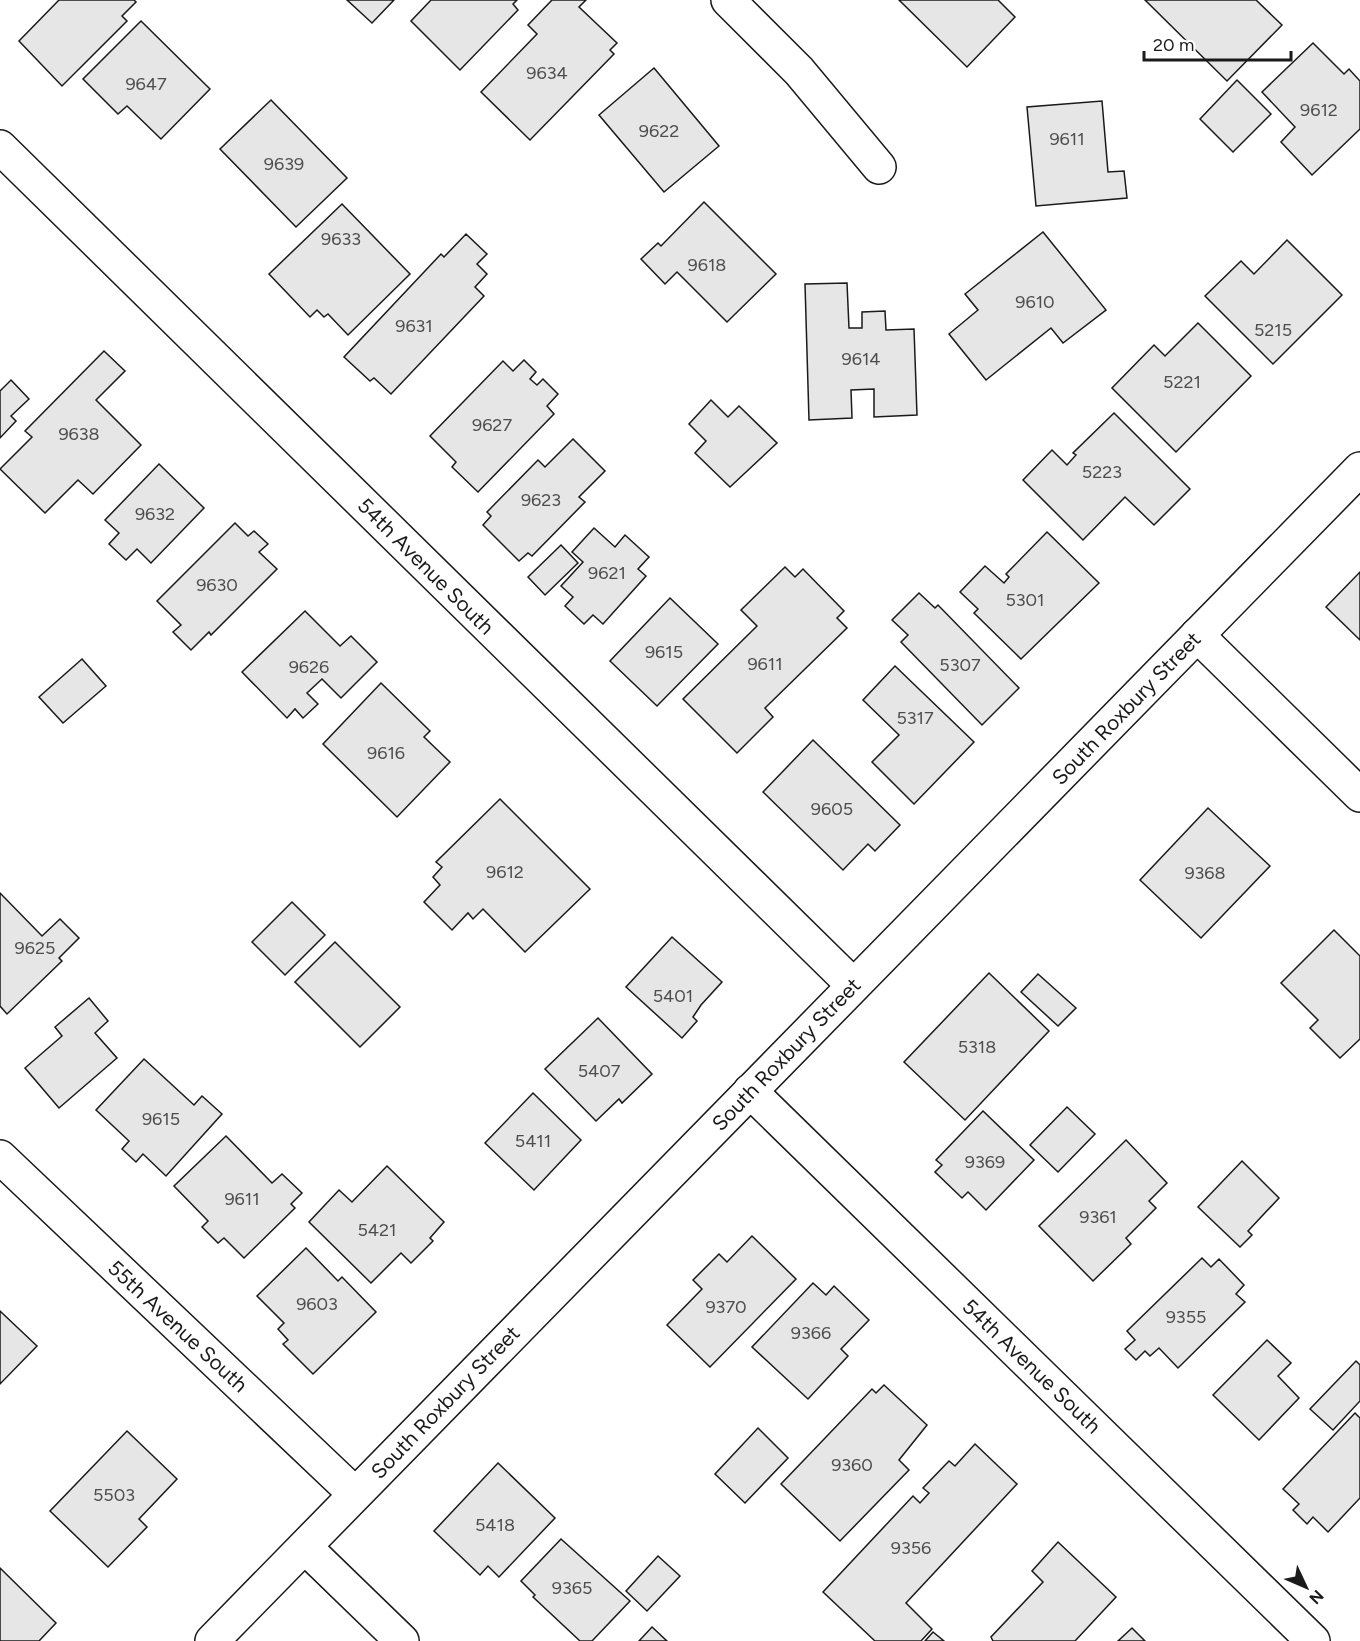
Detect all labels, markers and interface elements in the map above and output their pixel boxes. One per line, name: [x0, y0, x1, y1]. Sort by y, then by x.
scale bar: [1144, 24, 1291, 62]
text: 20 m: [1153, 34, 1194, 56]
house number: 9634: [526, 62, 568, 84]
house number: 9647: [125, 73, 167, 95]
house number: 9612: [1300, 99, 1338, 121]
house number: 9622: [639, 120, 679, 142]
house number: 9611: [1049, 128, 1085, 150]
house number: 9639: [264, 153, 304, 175]
house number: 9633: [321, 228, 361, 250]
house number: 9618: [688, 254, 726, 276]
house number: 9610: [1015, 291, 1055, 313]
house number: 9631: [395, 315, 433, 337]
house number: 5215: [1254, 319, 1292, 341]
house number: 9614: [842, 348, 881, 370]
house number: 5221: [1163, 371, 1201, 393]
house number: 9627: [472, 414, 512, 436]
house number: 9638: [58, 423, 100, 445]
house number: 5223: [1082, 461, 1122, 483]
house number: 9623: [521, 489, 561, 511]
street label: 54th Avenue South: [353, 493, 499, 639]
house number: 9632: [135, 503, 175, 525]
house number: 9621: [588, 562, 626, 584]
house number: 9630: [196, 574, 238, 596]
house number: 5301: [1005, 589, 1045, 611]
street label: South Roxbury Street: [1047, 626, 1206, 790]
house number: 9615: [645, 641, 683, 663]
house number: 9611: [747, 653, 783, 675]
house number: 5307: [939, 654, 981, 676]
house number: 9626: [289, 656, 329, 678]
house number: 5317: [896, 707, 934, 729]
house number: 9616: [367, 742, 405, 764]
house number: 9605: [811, 798, 853, 820]
house number: 9612: [486, 861, 524, 883]
house number: 9368: [1184, 862, 1226, 884]
house number: 9625: [15, 937, 55, 959]
street label: South Roxbury Street: [707, 972, 866, 1136]
house number: 5401: [653, 985, 693, 1007]
house number: 5318: [958, 1036, 996, 1058]
house number: 5407: [578, 1060, 621, 1082]
house number: 9615: [142, 1108, 180, 1130]
house number: 5411: [515, 1130, 551, 1152]
house number: 9369: [965, 1151, 1005, 1173]
house number: 9611: [224, 1188, 260, 1210]
house number: 9361: [1079, 1206, 1117, 1228]
house number: 5421: [357, 1219, 397, 1241]
street label: 55th Avenue South: [103, 1255, 253, 1397]
house number: 9603: [296, 1293, 338, 1315]
street label: 54th Avenue South: [958, 1294, 1106, 1438]
house number: 9370: [705, 1296, 747, 1318]
house number: 9355: [1166, 1306, 1206, 1328]
street label: South Roxbury Street: [366, 1320, 525, 1484]
house number: 9366: [791, 1322, 831, 1344]
house number: 9360: [831, 1454, 873, 1476]
house number: 5503: [93, 1484, 135, 1506]
house number: 5418: [475, 1514, 515, 1536]
house number: 9356: [891, 1537, 931, 1559]
north arrow: [1276, 1557, 1336, 1617]
house number: 9365: [552, 1577, 592, 1599]
text: N: [1305, 1586, 1328, 1608]

